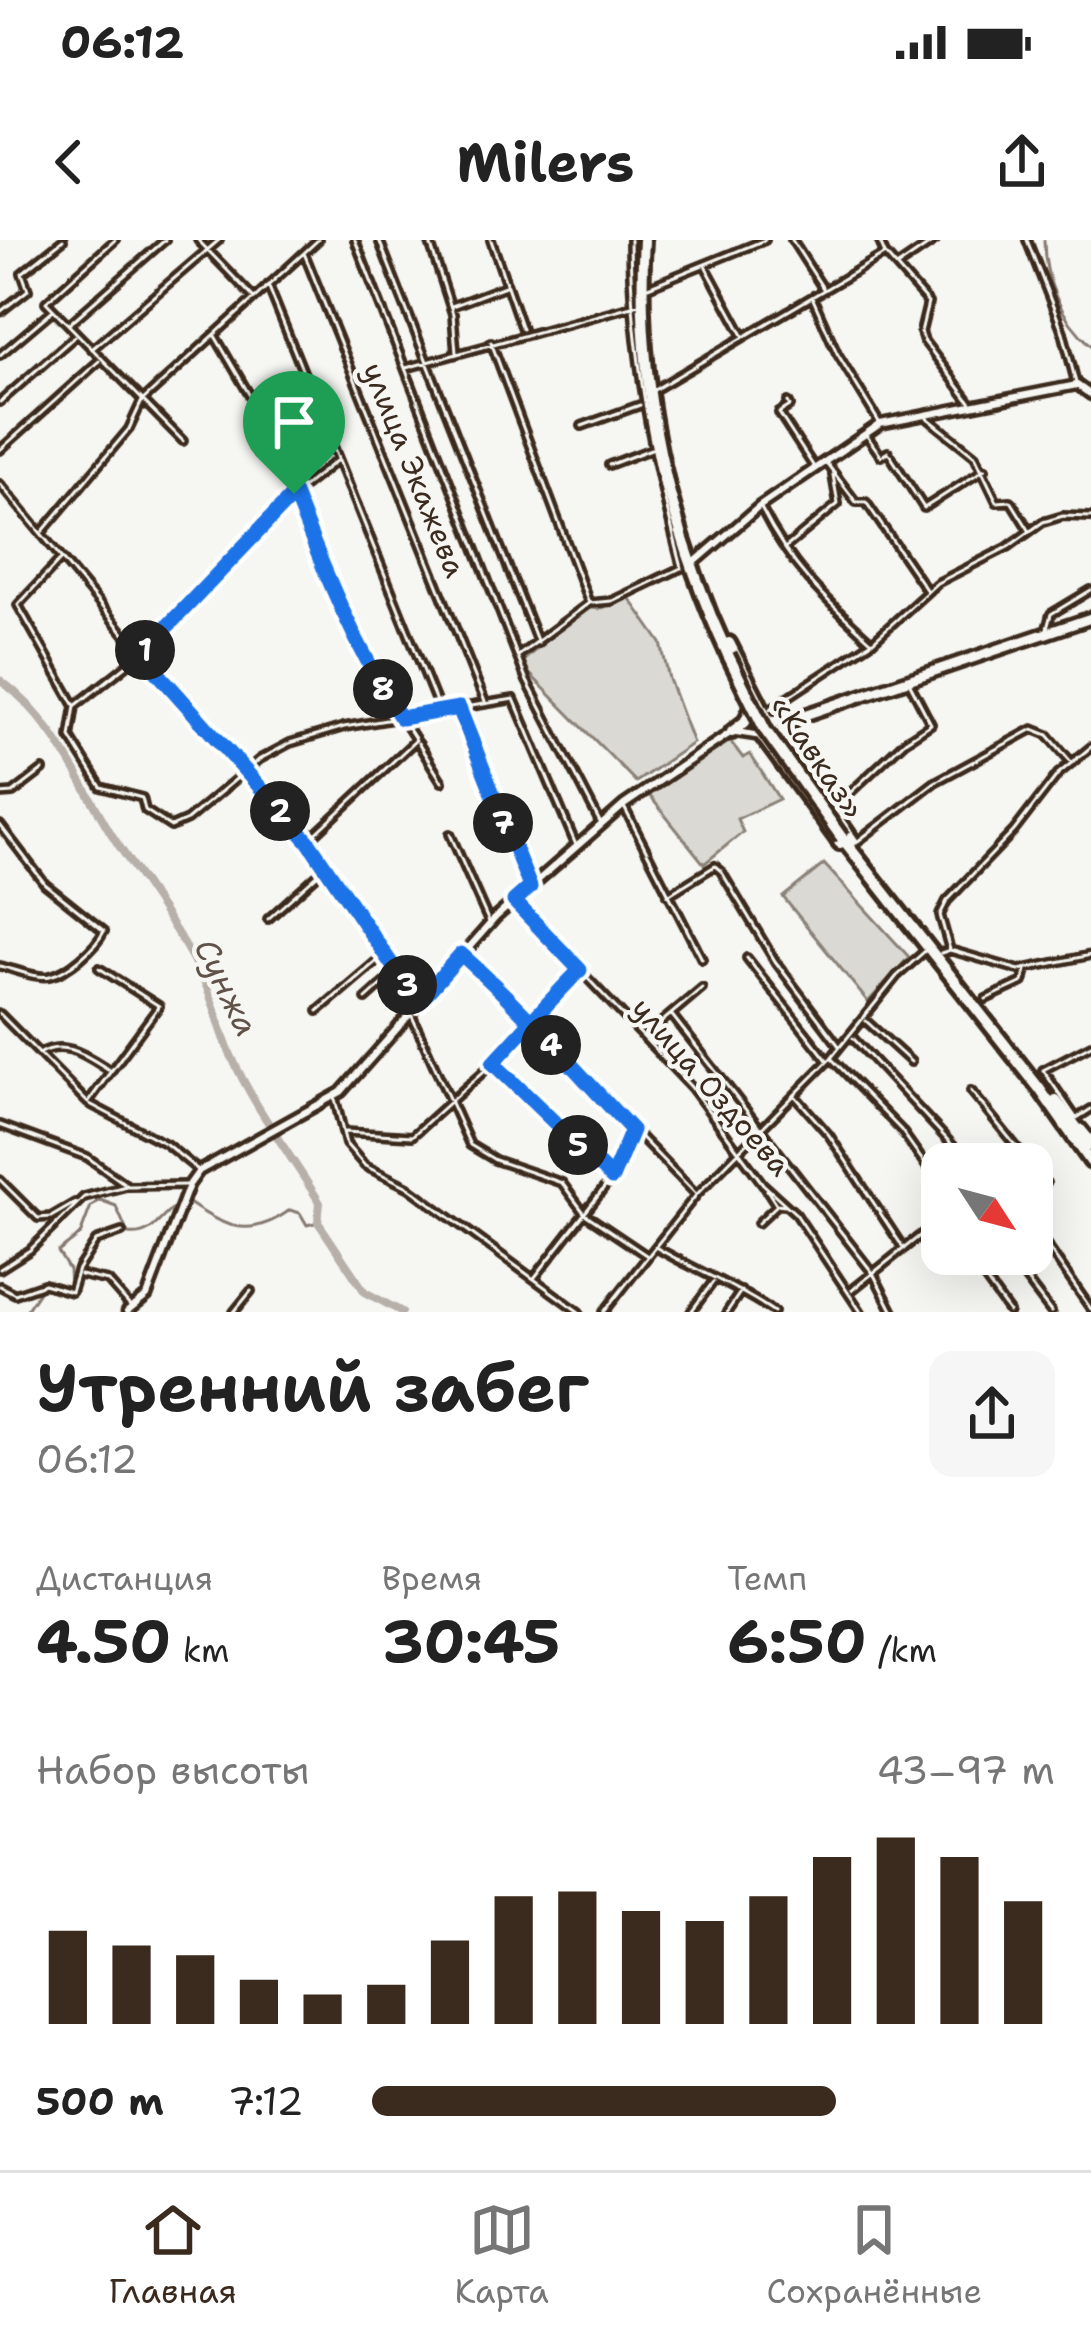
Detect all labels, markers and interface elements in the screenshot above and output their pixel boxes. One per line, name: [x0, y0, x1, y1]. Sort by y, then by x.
text: 06:12: [60, 12, 184, 72]
text: Milers: [457, 126, 635, 198]
icon: back: [36, 129, 102, 195]
icon: share: [989, 129, 1055, 195]
street label: улица Экажева: [353, 356, 476, 584]
pin: [243, 371, 345, 494]
icon: arrive: [261, 389, 327, 455]
pin: 1: [115, 620, 175, 680]
text: 1: [137, 627, 153, 672]
pin: 8: [353, 659, 413, 719]
text: 8: [371, 666, 395, 711]
street label: «Кавказ»: [761, 687, 874, 827]
pin: 2: [250, 781, 310, 841]
text: 2: [268, 788, 292, 833]
pin: 7: [473, 793, 533, 853]
text: 7: [491, 800, 515, 845]
water label: Сунжа: [184, 931, 269, 1044]
pin: 3: [377, 955, 437, 1015]
text: 3: [395, 962, 419, 1007]
street label: улица Оздоева: [622, 989, 801, 1185]
pin: 4: [521, 1015, 581, 1075]
text: 4: [539, 1022, 563, 1067]
pin: 5: [548, 1115, 608, 1175]
text: 5: [568, 1122, 588, 1167]
north arrow: [921, 1143, 1053, 1275]
map controls: [921, 1143, 1053, 1275]
text: Утренний забег: [36, 1344, 589, 1432]
button: share: [929, 1351, 1055, 1477]
text: 06:12: [36, 1433, 138, 1485]
text: Дистанция: [36, 1556, 213, 1601]
text: Время: [382, 1556, 482, 1601]
text: Темп: [727, 1556, 807, 1601]
text: 4.50: [36, 1601, 171, 1681]
text: 30:45: [382, 1601, 560, 1681]
text: 6:50: [727, 1601, 867, 1681]
text: km: [171, 1628, 229, 1673]
text: /km: [867, 1628, 937, 1673]
text: Набор высоты: [36, 1744, 310, 1796]
text: 43–97 m: [876, 1744, 1055, 1796]
text: 500 m: [36, 2075, 164, 2127]
text: 7:12: [228, 2075, 303, 2127]
tab: Главная: [109, 2197, 237, 2314]
tab: Карта: [454, 2197, 549, 2314]
tab: Сохранённые: [767, 2197, 982, 2314]

